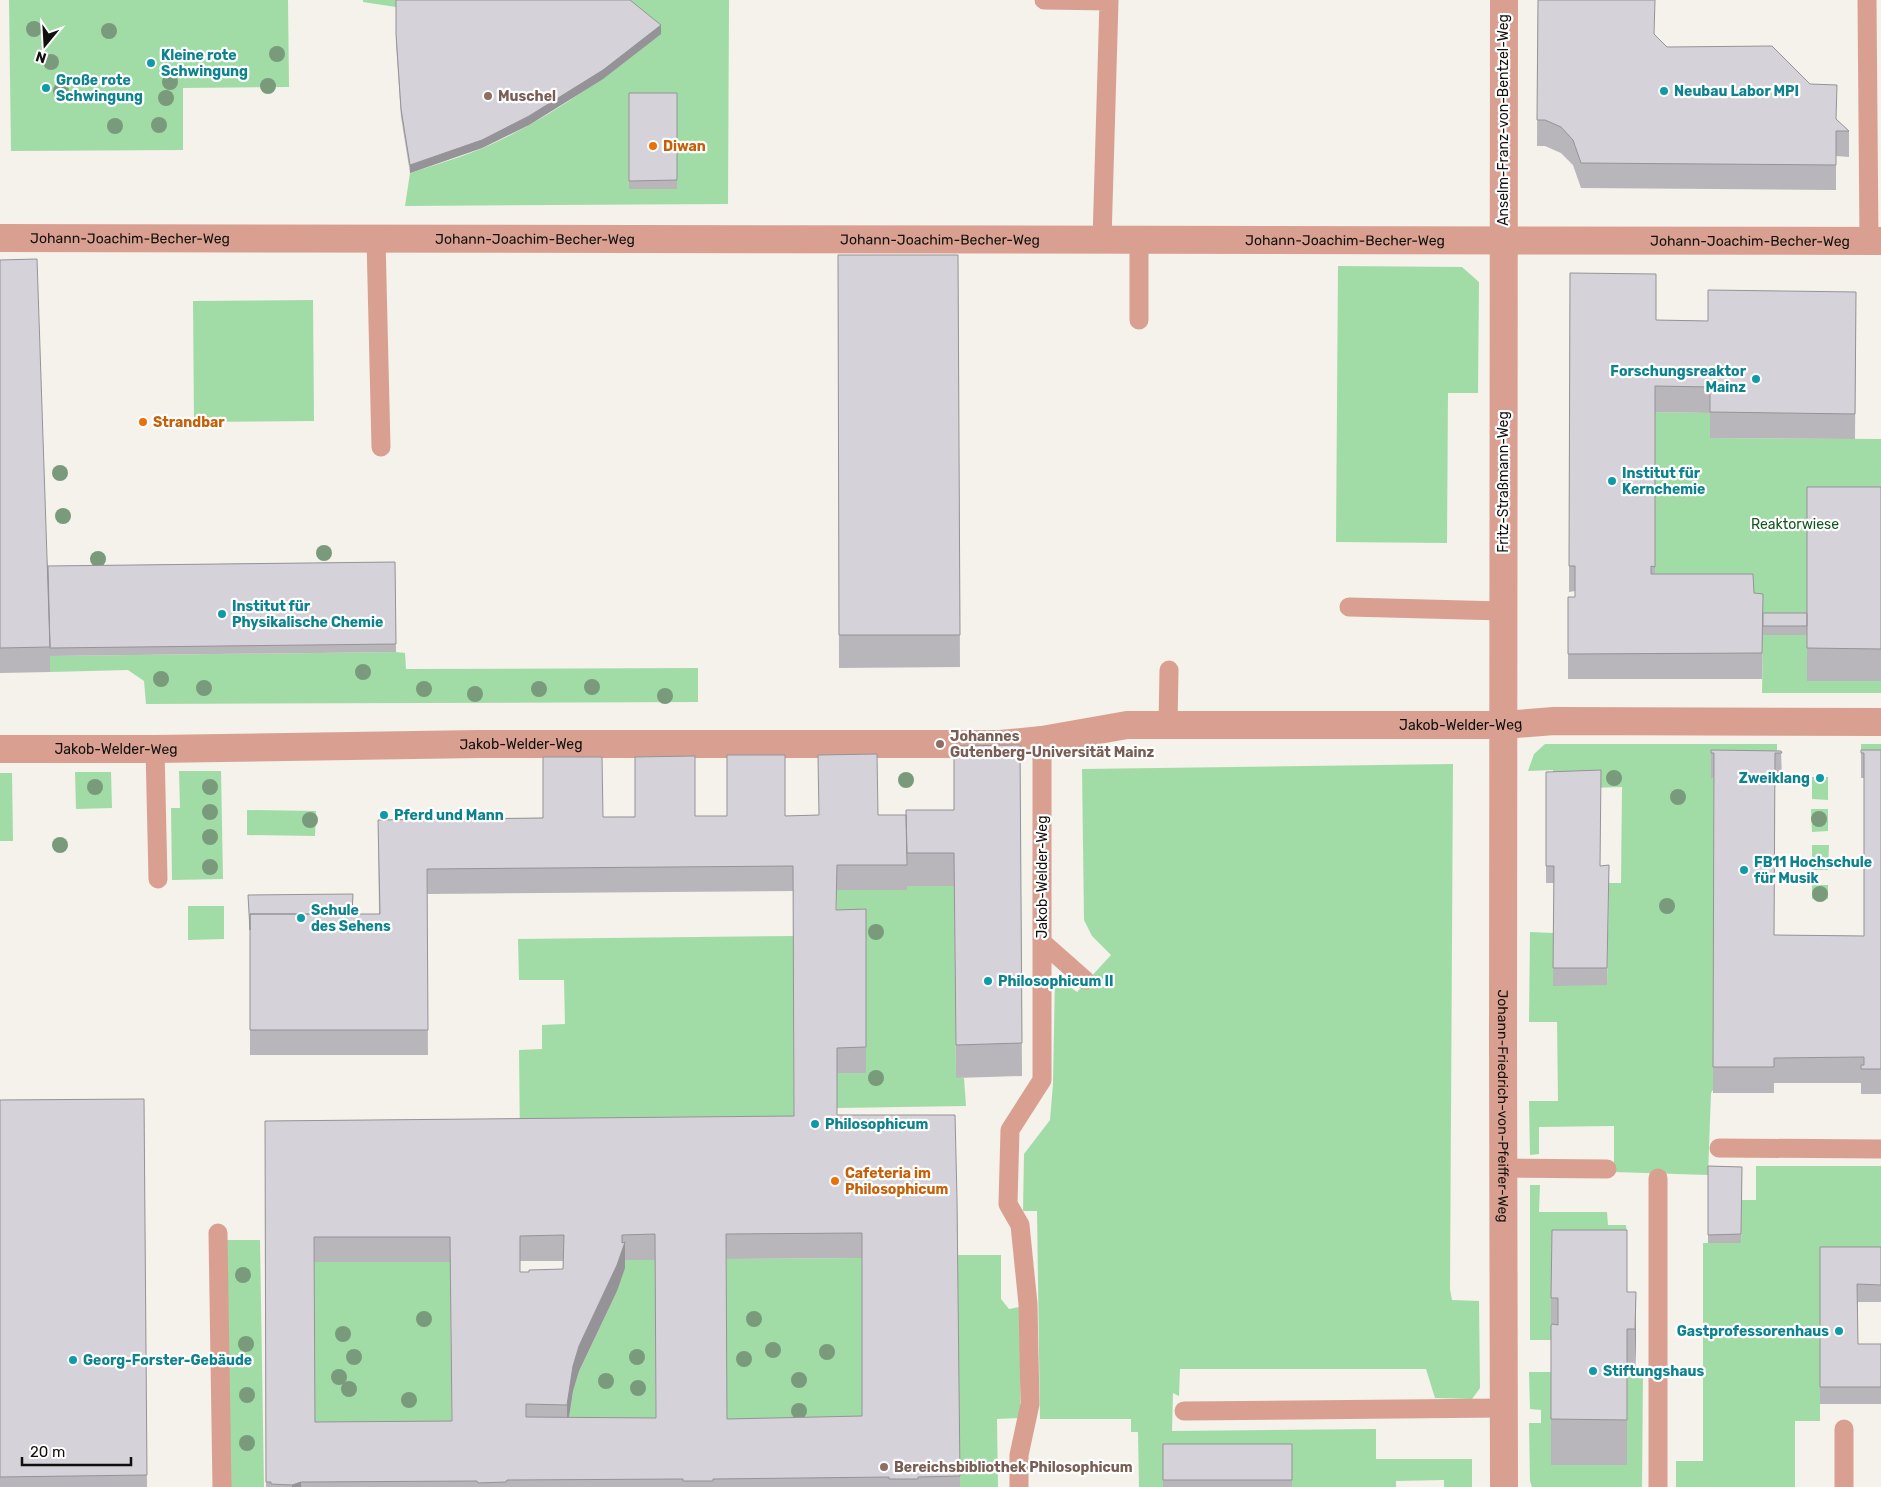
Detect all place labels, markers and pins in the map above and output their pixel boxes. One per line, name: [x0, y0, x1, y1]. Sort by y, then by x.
place label: Kleine rote Schwingung: [161, 47, 248, 80]
marker: Kleine rote Schwingung: [145, 57, 157, 69]
place label: Große rote Schwingung: [56, 72, 143, 105]
marker: Große rote Schwingung: [40, 82, 52, 94]
place label: Neubau Labor MPI: [1674, 83, 1799, 100]
marker: Neubau Labor MPI: [1658, 85, 1670, 97]
place label: Muschel: [498, 88, 556, 105]
marker: Muschel: [482, 90, 494, 102]
place label: Diwan: [663, 138, 706, 155]
marker: Diwan: [647, 140, 659, 152]
place label: Forschungsreaktor Mainz: [1610, 363, 1747, 396]
marker: Forschungsreaktor Mainz: [1750, 373, 1762, 385]
place label: Strandbar: [153, 414, 225, 431]
marker: Strandbar: [137, 416, 149, 428]
place label: Institut für Kernchemie: [1622, 465, 1705, 498]
marker: Institut für Kernchemie: [1606, 475, 1618, 487]
place label: Institut für Physikalische Chemie: [232, 598, 383, 631]
marker: Institut für Physikalische Chemie: [216, 608, 228, 620]
place label: Johannes Gutenberg-Universität Mainz: [950, 728, 1155, 761]
marker: Johannes Gutenberg-Universität Mainz: [934, 738, 946, 750]
place label: Zweiklang: [1739, 770, 1810, 787]
marker: Zweiklang: [1814, 772, 1826, 784]
place label: Pferd und Mann: [394, 807, 504, 824]
marker: Pferd und Mann: [378, 809, 390, 821]
place label: FB11 Hochschule für Musik: [1754, 854, 1872, 887]
marker: FB11 Hochschule für Musik: [1738, 864, 1750, 876]
place label: Schule des Sehens: [311, 902, 391, 935]
marker: Schule des Sehens: [295, 912, 307, 924]
place label: Philosophicum II: [998, 973, 1113, 990]
marker: Philosophicum II: [982, 975, 994, 987]
place label: Philosophicum: [825, 1116, 929, 1133]
marker: Philosophicum: [809, 1118, 821, 1130]
place label: Cafeteria im Philosophicum: [845, 1165, 949, 1198]
marker: Cafeteria im Philosophicum: [829, 1175, 841, 1187]
place label: Gastprofessorenhaus: [1677, 1323, 1829, 1340]
marker: Gastprofessorenhaus: [1833, 1325, 1845, 1337]
place label: Georg-Forster-Gebäude: [83, 1352, 252, 1369]
marker: Georg-Forster-Gebäude: [67, 1354, 79, 1366]
place label: Stiftungshaus: [1603, 1363, 1704, 1380]
marker: Stiftungshaus: [1587, 1365, 1599, 1377]
place label: Bereichsbibliothek Philosophicum: [894, 1459, 1133, 1476]
marker: Bereichsbibliothek Philosophicum: [878, 1461, 890, 1473]

